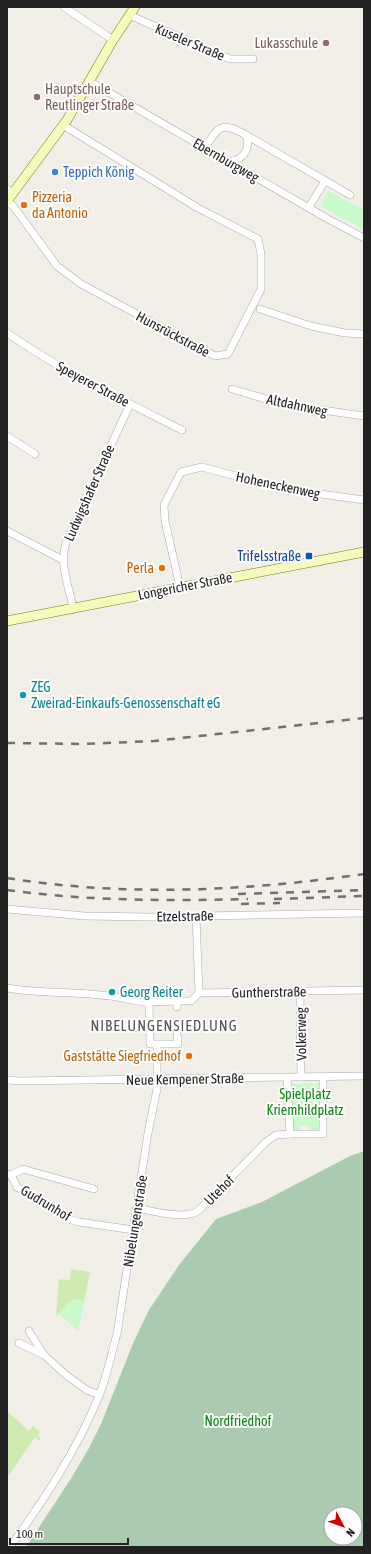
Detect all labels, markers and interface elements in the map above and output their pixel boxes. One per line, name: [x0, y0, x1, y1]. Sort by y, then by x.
street label: Kuseler Straße: [153, 20, 227, 64]
place label: Lukasschule: [255, 35, 318, 51]
marker: Lukasschule: [321, 38, 331, 48]
place label: Hauptschule Reutlinger Straße: [45, 81, 134, 113]
marker: Hauptschule Reutlinger Straße: [32, 92, 42, 102]
street label: Ebernburgweg: [190, 135, 262, 185]
place label: Teppich König: [63, 164, 134, 180]
marker: Teppich König: [50, 167, 60, 177]
place label: Pizzeria da Antonio: [32, 189, 88, 221]
marker: Pizzeria da Antonio: [19, 200, 29, 210]
street label: Hunsrückstraße: [133, 308, 213, 360]
street label: Speyerer Straße: [54, 358, 132, 410]
street label: Altdahnweg: [265, 391, 329, 419]
street label: Ludwigshafer Straße: [61, 442, 117, 544]
street label: Hoheneckenweg: [234, 468, 322, 502]
place label: Trifelsstraße: [237, 548, 301, 564]
marker: Trifelsstraße: [304, 551, 314, 561]
place label: Perla: [127, 560, 154, 576]
marker: Perla: [157, 563, 167, 573]
street label: Longericher Straße: [136, 569, 234, 603]
place label: ZEG Zweirad-Einkaufs-Genossenschaft eG: [31, 679, 221, 711]
marker: ZEG Zweirad-Einkaufs-Genossenschaft eG: [18, 690, 28, 700]
street label: Etzelstraße: [156, 908, 214, 924]
street label: Guntherstraße: [232, 983, 306, 1001]
place label: Georg Reiter: [120, 984, 184, 1000]
marker: Georg Reiter: [107, 987, 117, 997]
street label: Volkerweg: [293, 1007, 309, 1061]
district label: NIBELUNGENSIEDLUNG: [90, 1017, 238, 1034]
place label: Gaststätte Siegfriedhof: [64, 1048, 181, 1064]
marker: Gaststätte Siegfriedhof: [184, 1051, 194, 1061]
street label: Neue Kempener Straße: [126, 1070, 244, 1088]
park label: Spielplatz Kriemhildplatz: [267, 1086, 343, 1118]
street label: Utehof: [201, 1172, 237, 1208]
street label: Nibelungenstraße: [120, 1174, 150, 1268]
street label: Gudrunhof: [18, 1182, 74, 1224]
park label: Nordfriedhof: [205, 1413, 272, 1429]
north arrow: [323, 1506, 363, 1546]
scale bar: [10, 1520, 128, 1546]
text: N: [344, 1526, 357, 1539]
text: 100 m: [16, 1527, 43, 1541]

